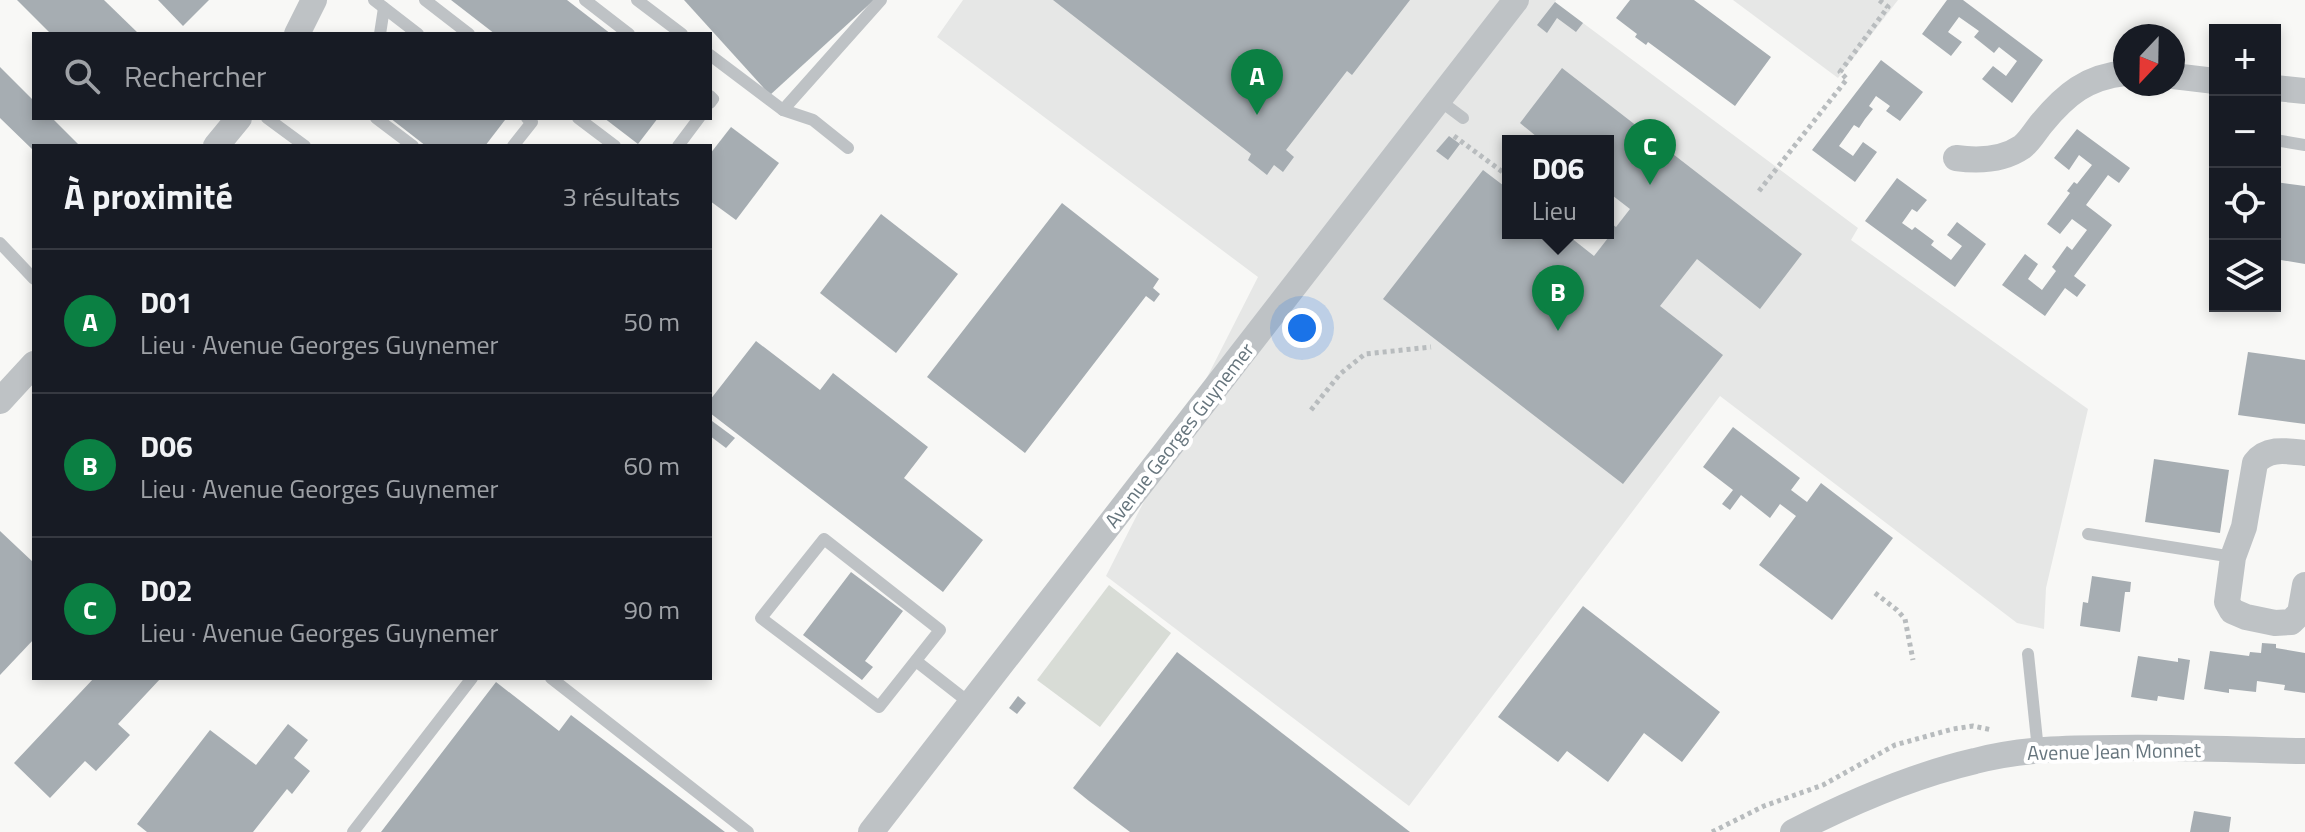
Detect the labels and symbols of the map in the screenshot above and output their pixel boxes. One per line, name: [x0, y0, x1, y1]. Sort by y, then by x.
north arrow: [2113, 24, 2185, 96]
pin: A: [1231, 49, 1283, 115]
pin: C: [1624, 119, 1676, 185]
pin: B: [1532, 265, 1584, 331]
your location: [1282, 308, 1322, 348]
street label: Avenue Georges Guynemer: [1097, 336, 1261, 534]
street label: Avenue Jean Monnet: [2027, 734, 2201, 768]

